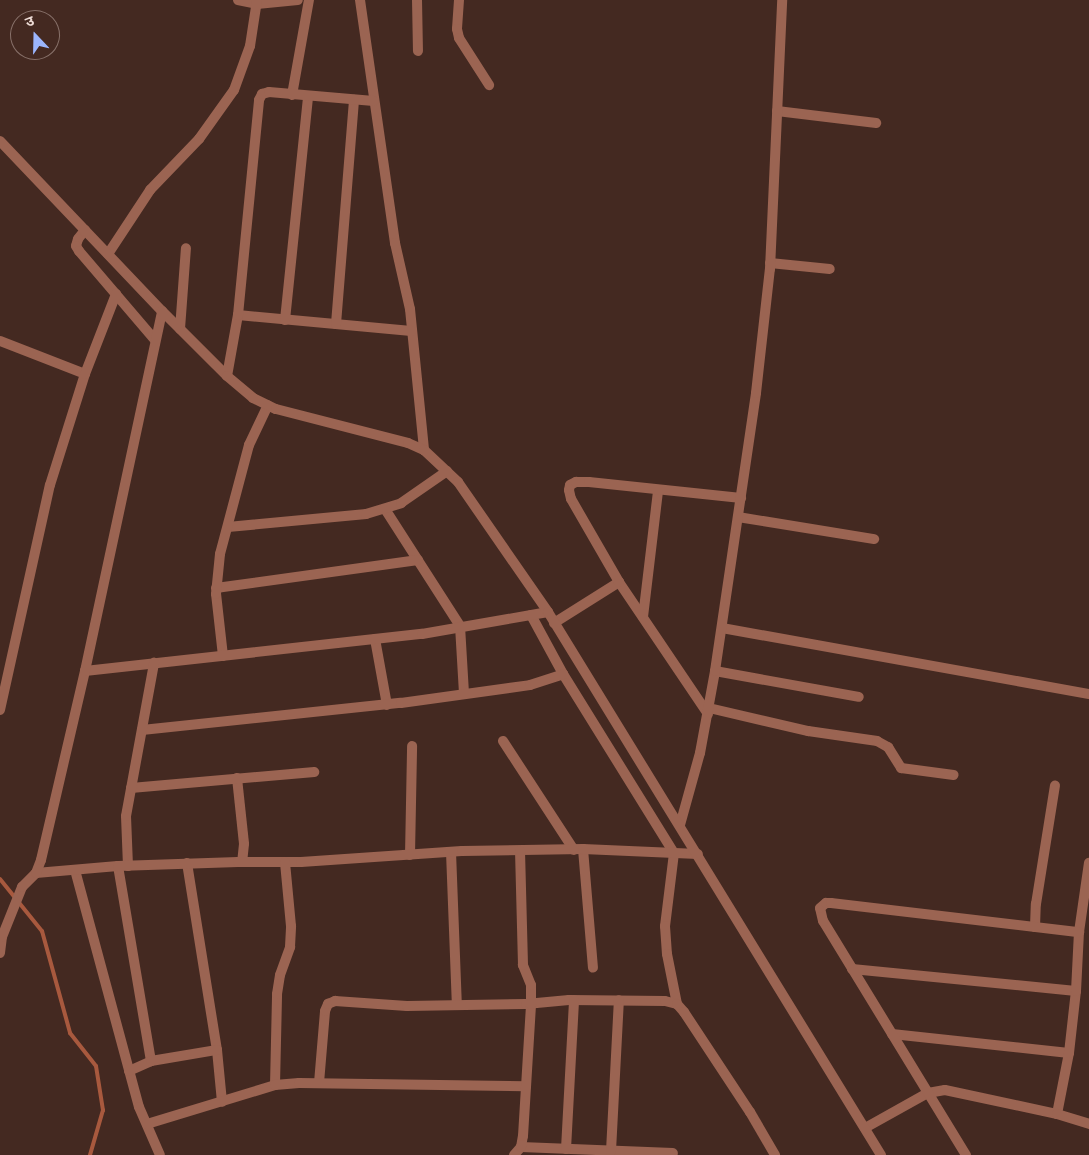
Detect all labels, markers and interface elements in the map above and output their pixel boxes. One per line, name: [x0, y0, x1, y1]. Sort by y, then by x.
north arrow: [10, 10, 60, 60]
text: उ: [23, 12, 37, 31]

